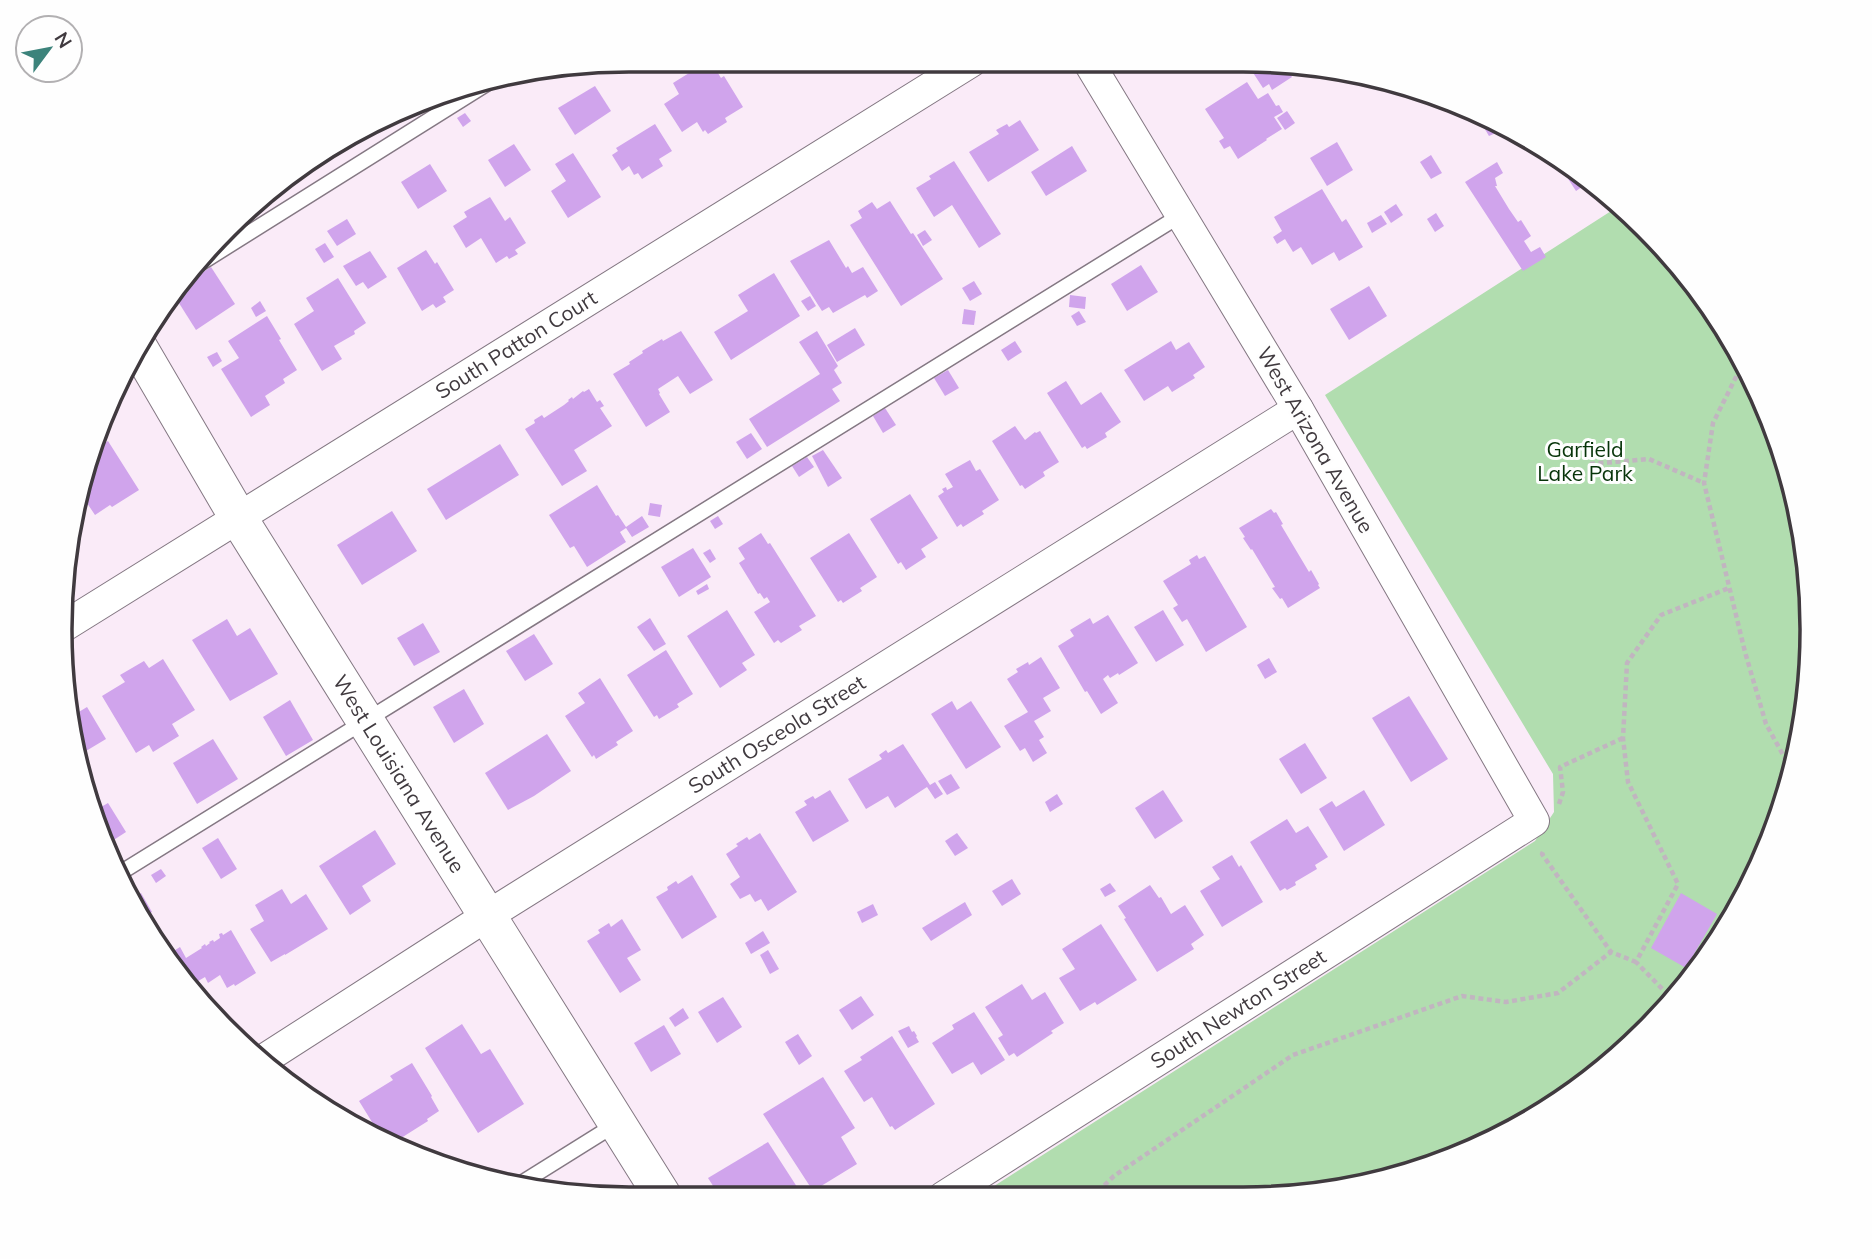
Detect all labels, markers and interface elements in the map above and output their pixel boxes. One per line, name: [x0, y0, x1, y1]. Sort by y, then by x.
north arrow: [14, 14, 84, 84]
text: N: [49, 28, 77, 52]
street label: South Patton Court: [430, 284, 602, 404]
street label: West Arizona Avenue: [1252, 342, 1380, 537]
park label: Garfield Lake Park: [1537, 436, 1633, 486]
street label: South Osceola Street: [683, 669, 870, 799]
street label: West Louisiana Avenue: [328, 670, 471, 877]
street label: South Newton Street: [1145, 943, 1330, 1074]

